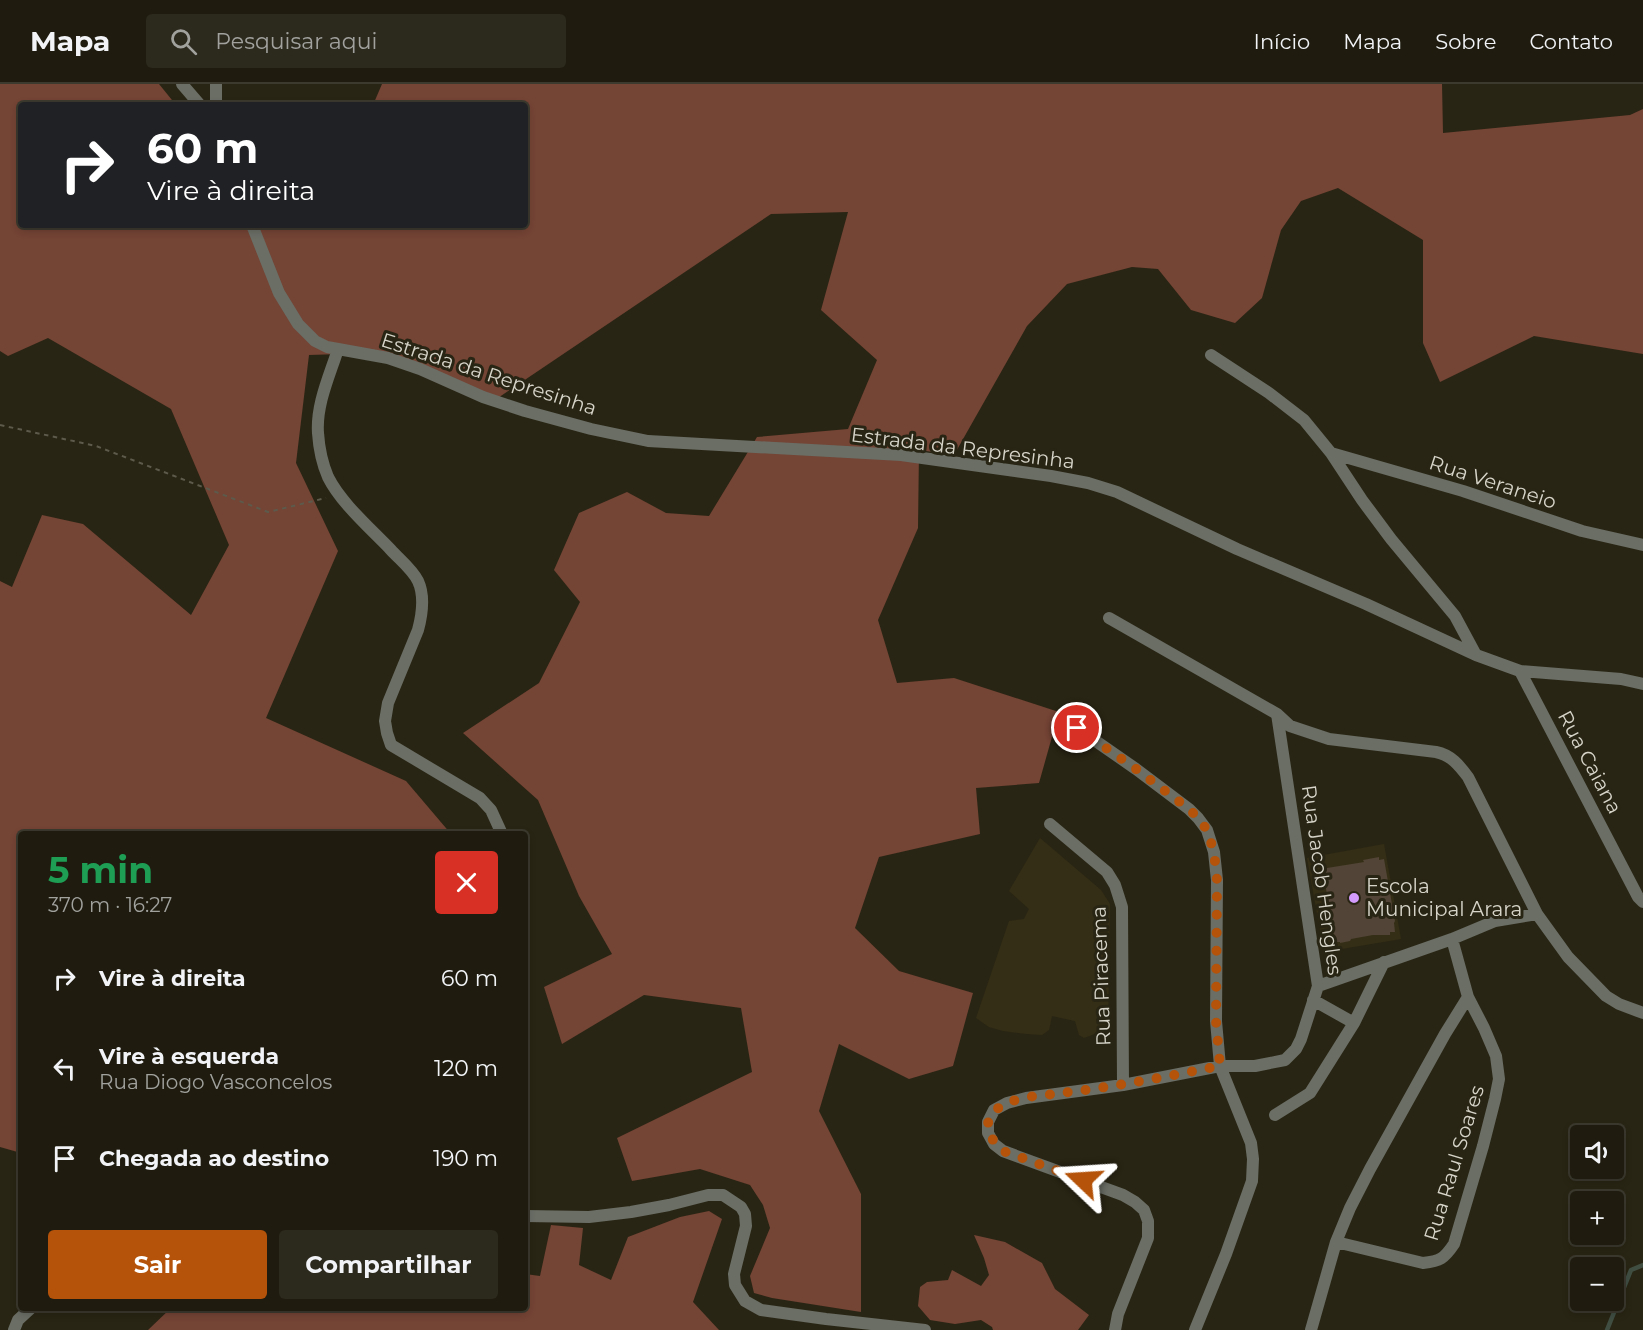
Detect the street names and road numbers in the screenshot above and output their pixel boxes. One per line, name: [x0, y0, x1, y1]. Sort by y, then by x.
street label: Estrada da Represinha: [378, 328, 600, 420]
street label: Estrada da Represinha: [850, 422, 1076, 474]
street label: Rua Veraneio: [1426, 450, 1560, 514]
street label: Rua Caiana: [1553, 706, 1627, 818]
street label: Rua Jacob Hengles: [1297, 783, 1347, 977]
street label: Rua Piracema: [1087, 906, 1115, 1046]
street label: Rua Raul Soares: [1419, 1082, 1489, 1244]

